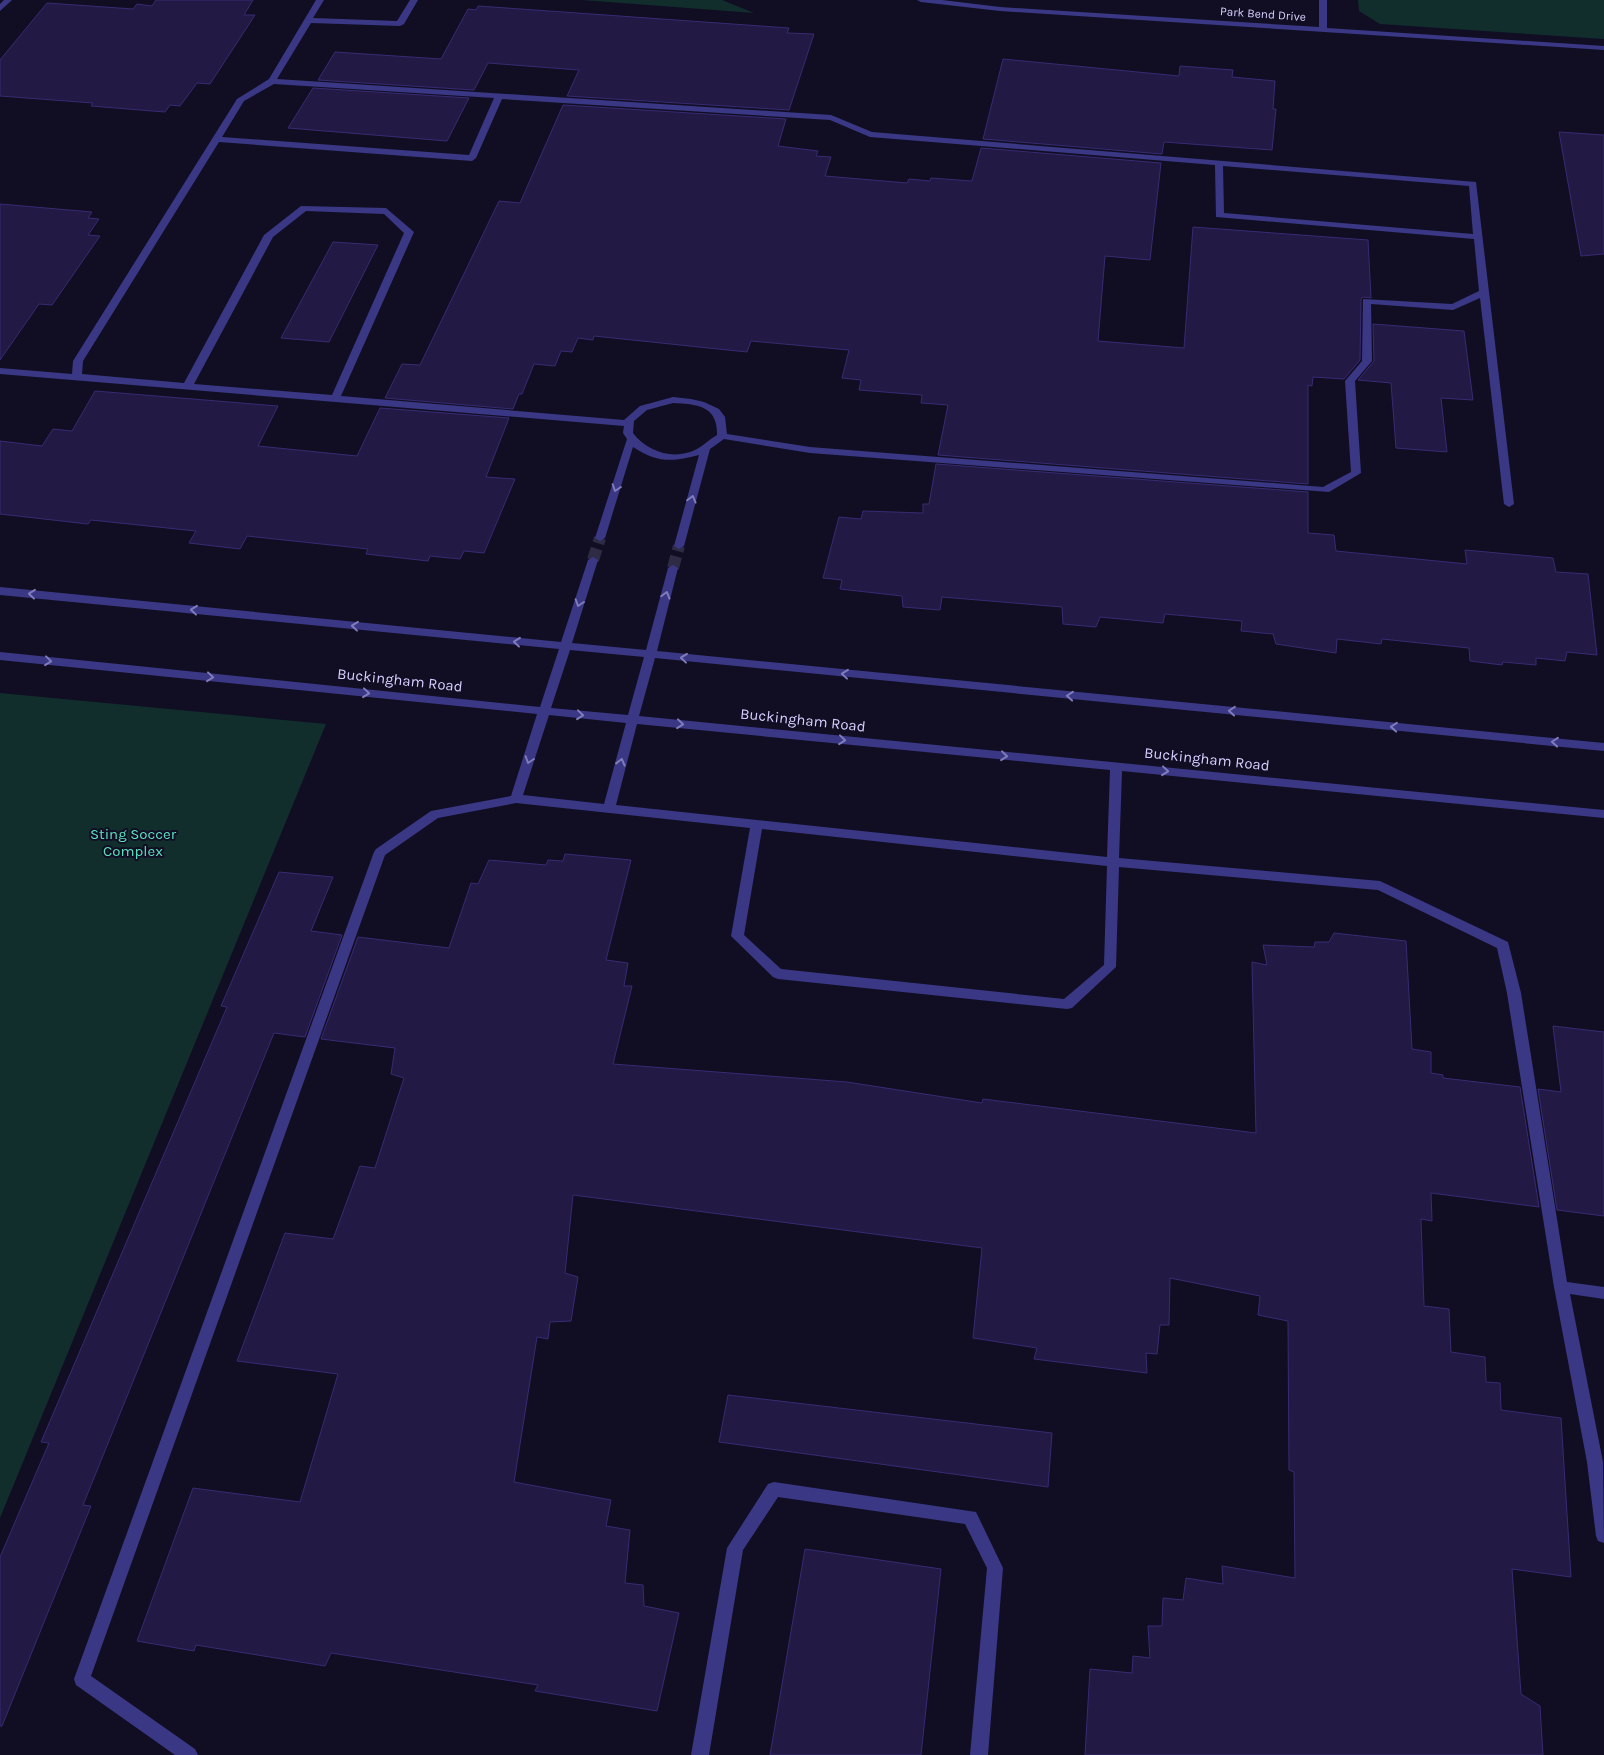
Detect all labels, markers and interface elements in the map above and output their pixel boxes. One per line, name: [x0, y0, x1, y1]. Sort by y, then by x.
street label: Park Bend Drive: [1220, 4, 1306, 24]
one-way arrow: [611, 483, 621, 491]
one-way arrow: [687, 495, 697, 503]
one-way arrow: [28, 589, 36, 600]
one-way arrow: [660, 591, 670, 599]
one-way arrow: [575, 598, 585, 607]
one-way arrow: [189, 605, 197, 616]
one-way arrow: [351, 621, 359, 632]
one-way arrow: [513, 637, 521, 648]
one-way arrow: [679, 653, 687, 664]
one-way arrow: [45, 655, 53, 666]
street label: Buckingham Road: [336, 664, 464, 696]
one-way arrow: [841, 669, 849, 680]
one-way arrow: [206, 671, 214, 682]
one-way arrow: [362, 687, 370, 698]
one-way arrow: [1066, 691, 1074, 702]
street label: Buckingham Road: [739, 704, 867, 736]
one-way arrow: [1228, 706, 1236, 717]
one-way arrow: [576, 709, 584, 720]
one-way arrow: [676, 719, 684, 730]
one-way arrow: [1389, 722, 1397, 733]
one-way arrow: [838, 734, 846, 745]
one-way arrow: [1551, 737, 1559, 748]
street label: Buckingham Road: [1143, 743, 1271, 775]
one-way arrow: [1000, 750, 1008, 761]
one-way arrow: [525, 755, 535, 763]
one-way arrow: [615, 757, 626, 766]
one-way arrow: [1162, 766, 1170, 777]
park label: Sting Soccer Complex: [90, 825, 177, 860]

